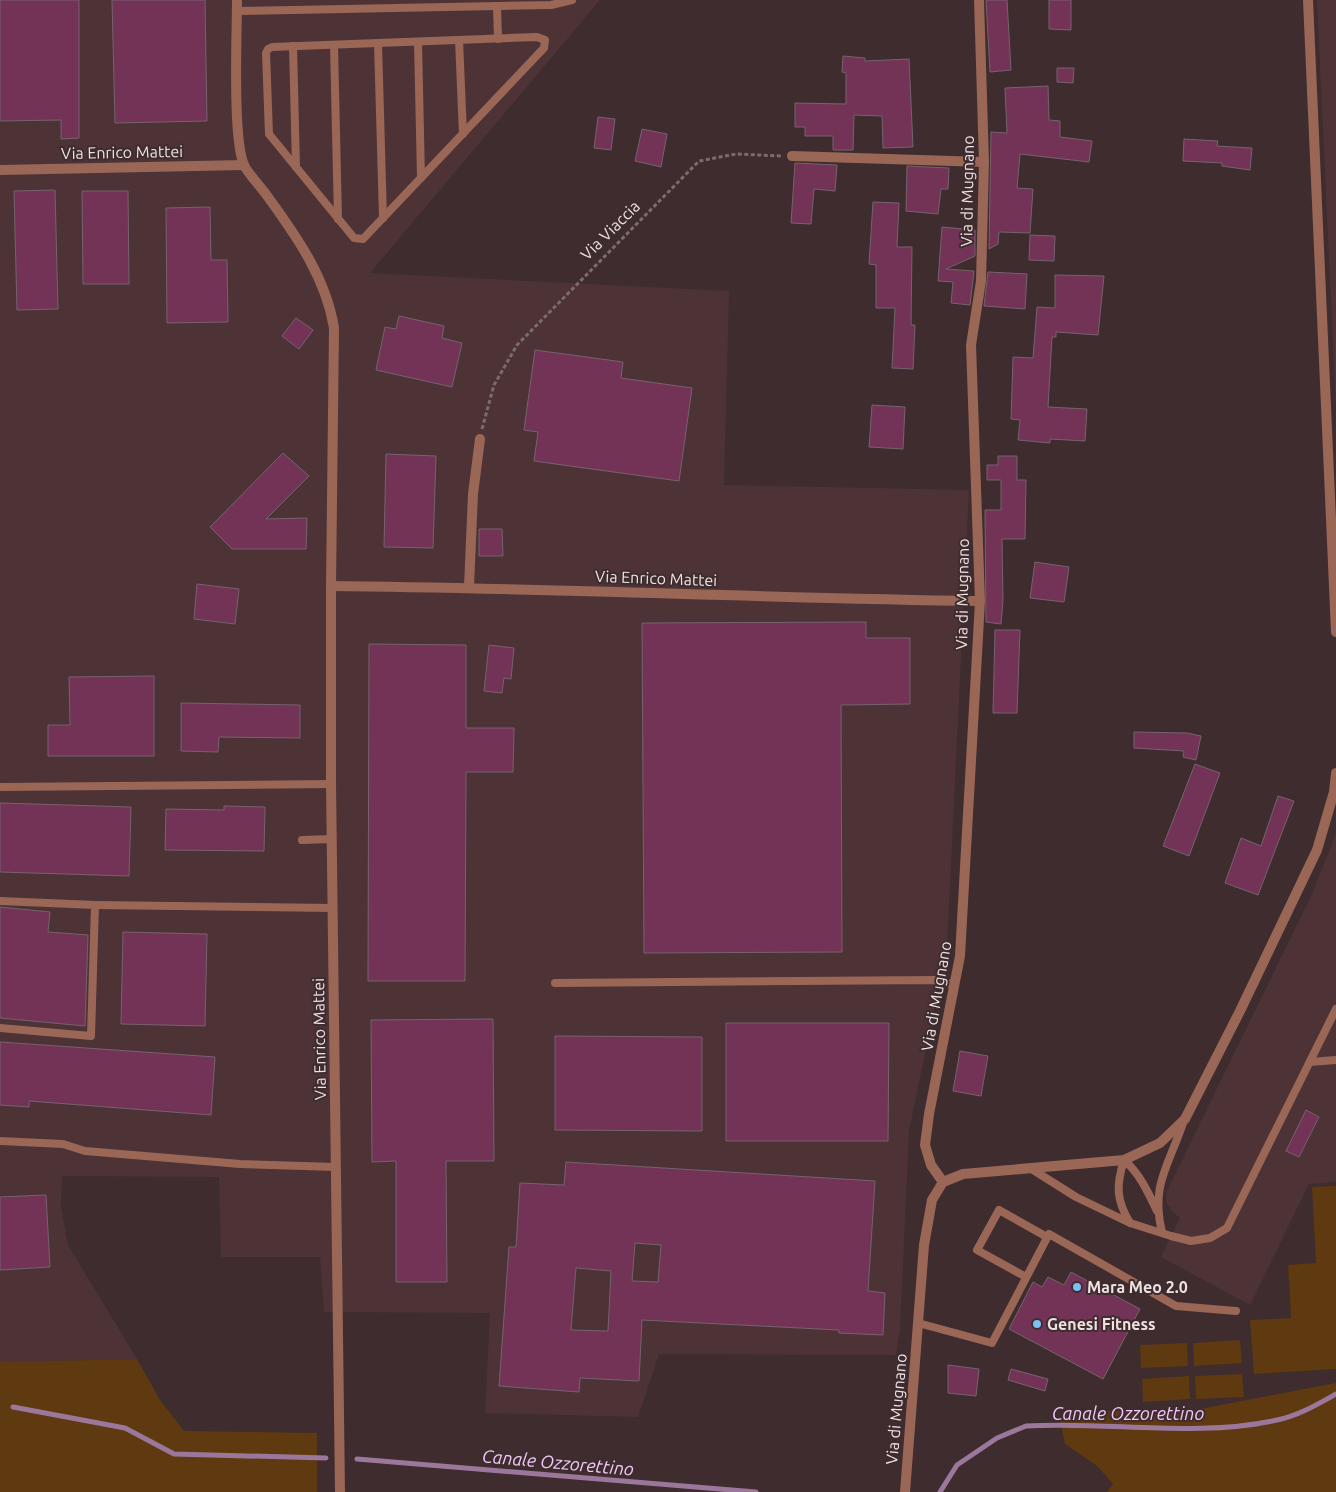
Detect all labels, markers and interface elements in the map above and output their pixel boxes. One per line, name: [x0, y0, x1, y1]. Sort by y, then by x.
street label: Via di Mugnano: [957, 135, 977, 247]
street label: Via Enrico Mattei: [61, 142, 183, 162]
street label: Via Viaccia: [577, 197, 643, 263]
street label: Via di Mugnano: [952, 538, 972, 650]
street label: Via Enrico Mattei: [595, 567, 717, 589]
street label: Via di Mugnano: [917, 940, 955, 1052]
street label: Via Enrico Mattei: [309, 978, 329, 1100]
place label: Mara Meo 2.0: [1087, 1278, 1188, 1296]
marker: Mara Meo 2.0: [1071, 1281, 1083, 1293]
place label: Genesi Fitness: [1047, 1315, 1156, 1333]
marker: Genesi Fitness: [1031, 1318, 1043, 1330]
street label: Via di Mugnano: [882, 1353, 910, 1465]
water label: Canale Ozzorettino: [1052, 1403, 1204, 1423]
water label: Canale Ozzorettino: [481, 1445, 635, 1479]

